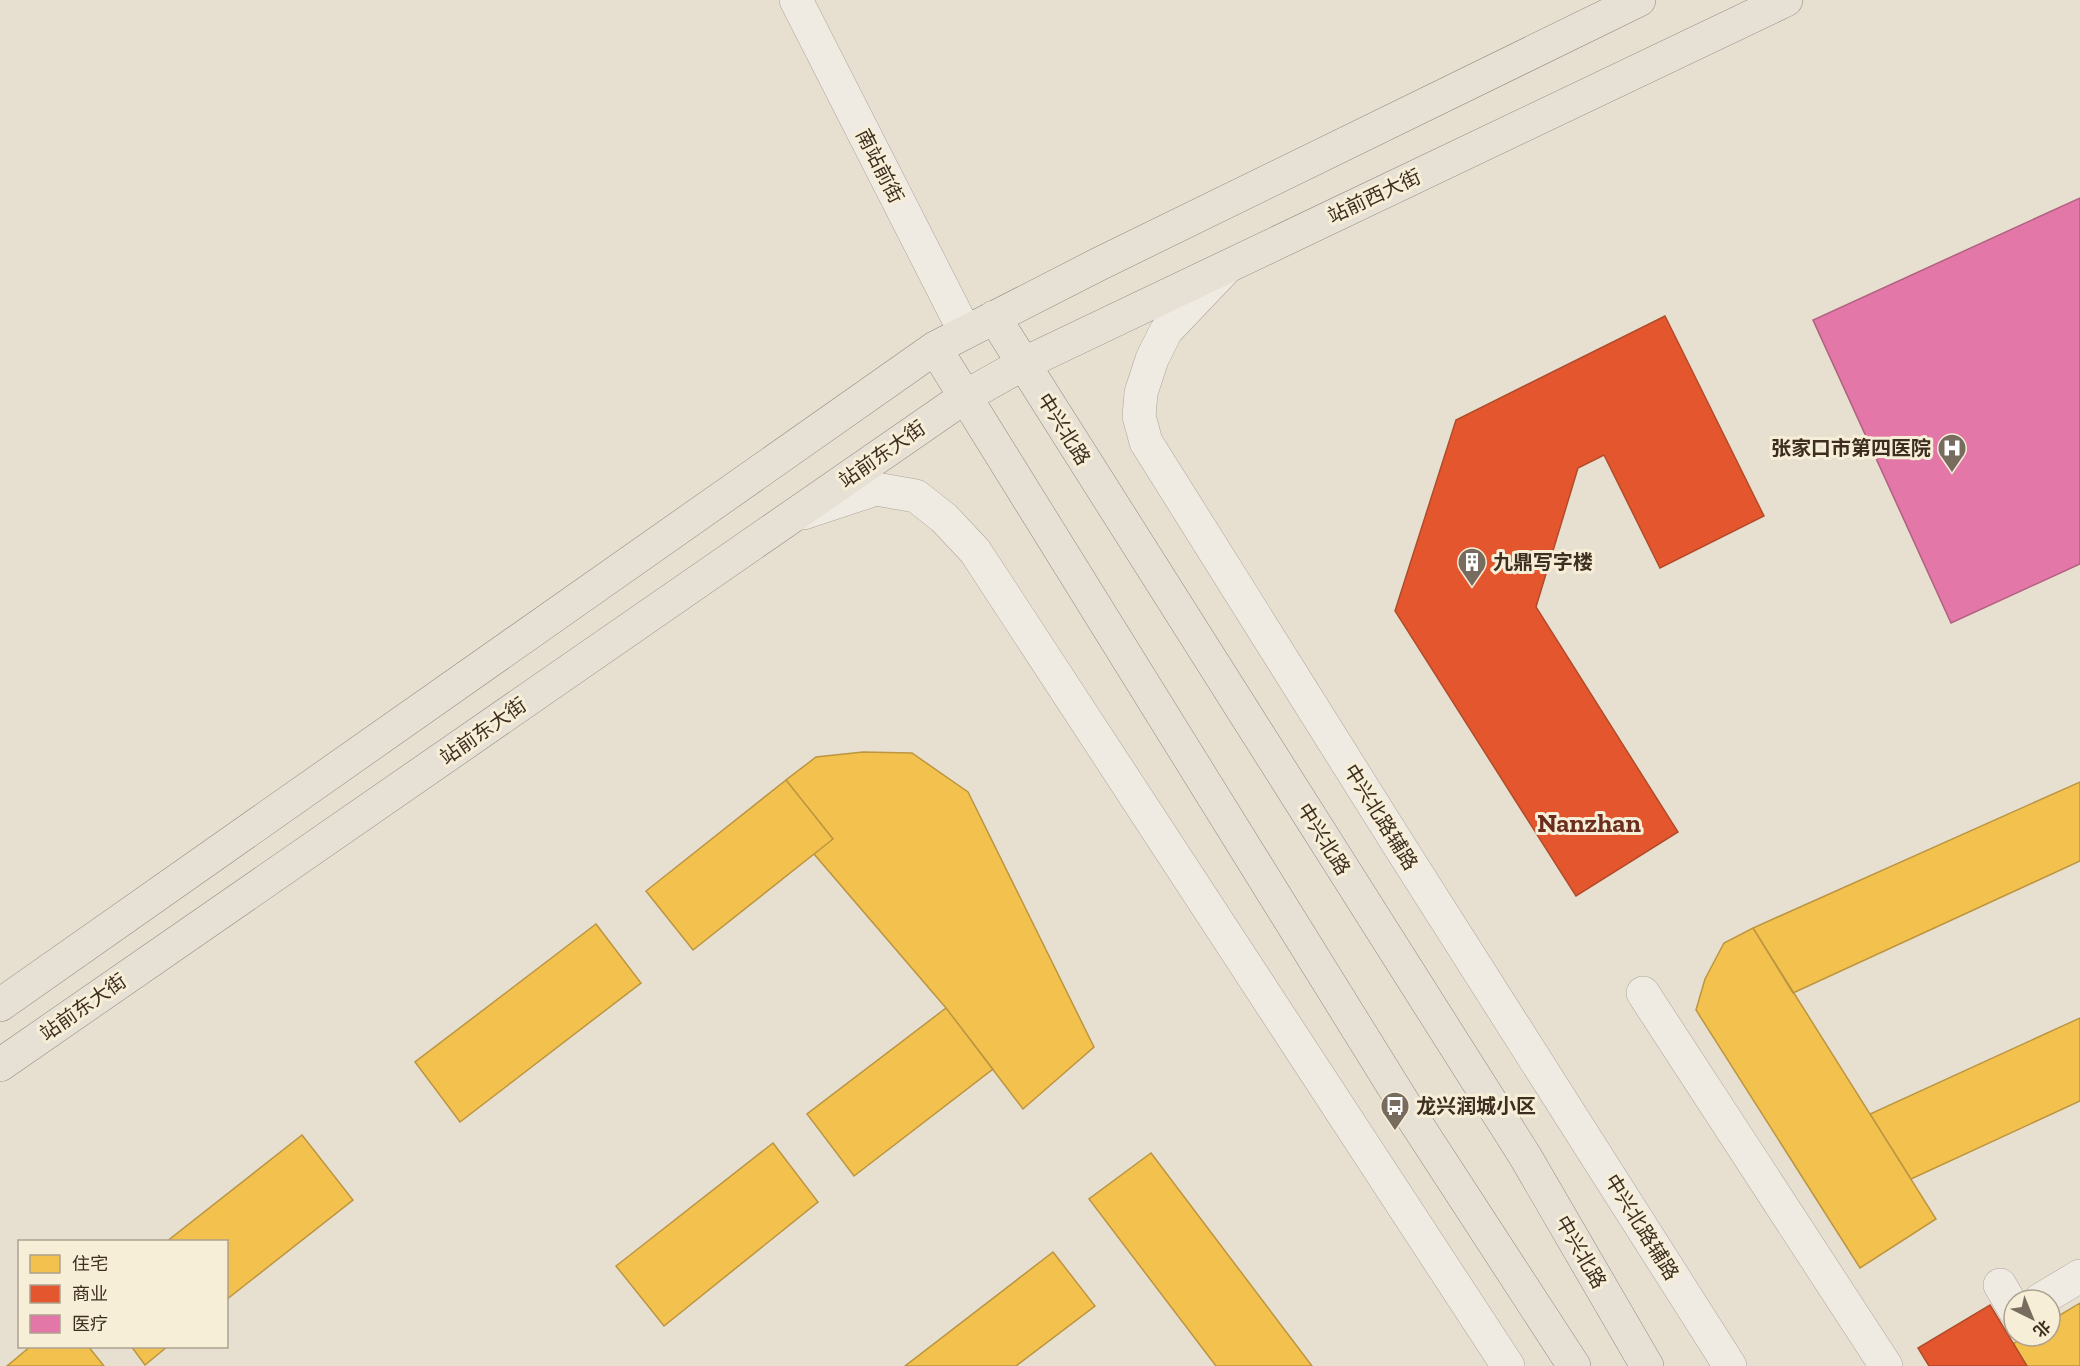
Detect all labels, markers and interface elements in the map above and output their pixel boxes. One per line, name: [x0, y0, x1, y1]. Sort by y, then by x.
street label: 南站前街: [851, 125, 909, 207]
street label: 站前西大街: [1324, 164, 1424, 228]
street label: 中兴北路: [1033, 389, 1095, 469]
street label: 站前东大街: [834, 415, 930, 493]
hospital icon: 张家口市第四医院: [1936, 432, 1968, 474]
place label: 张家口市第四医院: [1771, 436, 1931, 460]
building icon: 九鼎写字楼: [1456, 546, 1488, 588]
place label: 九鼎写字楼: [1493, 550, 1593, 574]
street label: 站前东大街: [435, 692, 531, 770]
street label: 中兴北路辅路: [1339, 760, 1423, 874]
street label: 中兴北路: [1293, 799, 1355, 879]
district label: Nanzhan: [1537, 807, 1641, 839]
street label: 站前东大街: [35, 968, 131, 1046]
bus stop icon: 龙兴润城小区: [1379, 1090, 1411, 1132]
place label: 龙兴润城小区: [1416, 1094, 1536, 1118]
street label: 中兴北路辅路: [1600, 1170, 1684, 1284]
street label: 中兴北路: [1551, 1211, 1611, 1293]
legend: [18, 1240, 228, 1348]
text: 住宅: [72, 1253, 108, 1275]
text: 商业: [72, 1283, 108, 1305]
north arrow: [2002, 1288, 2062, 1348]
text: 医疗: [72, 1313, 108, 1335]
text: 北: [2030, 1316, 2054, 1341]

